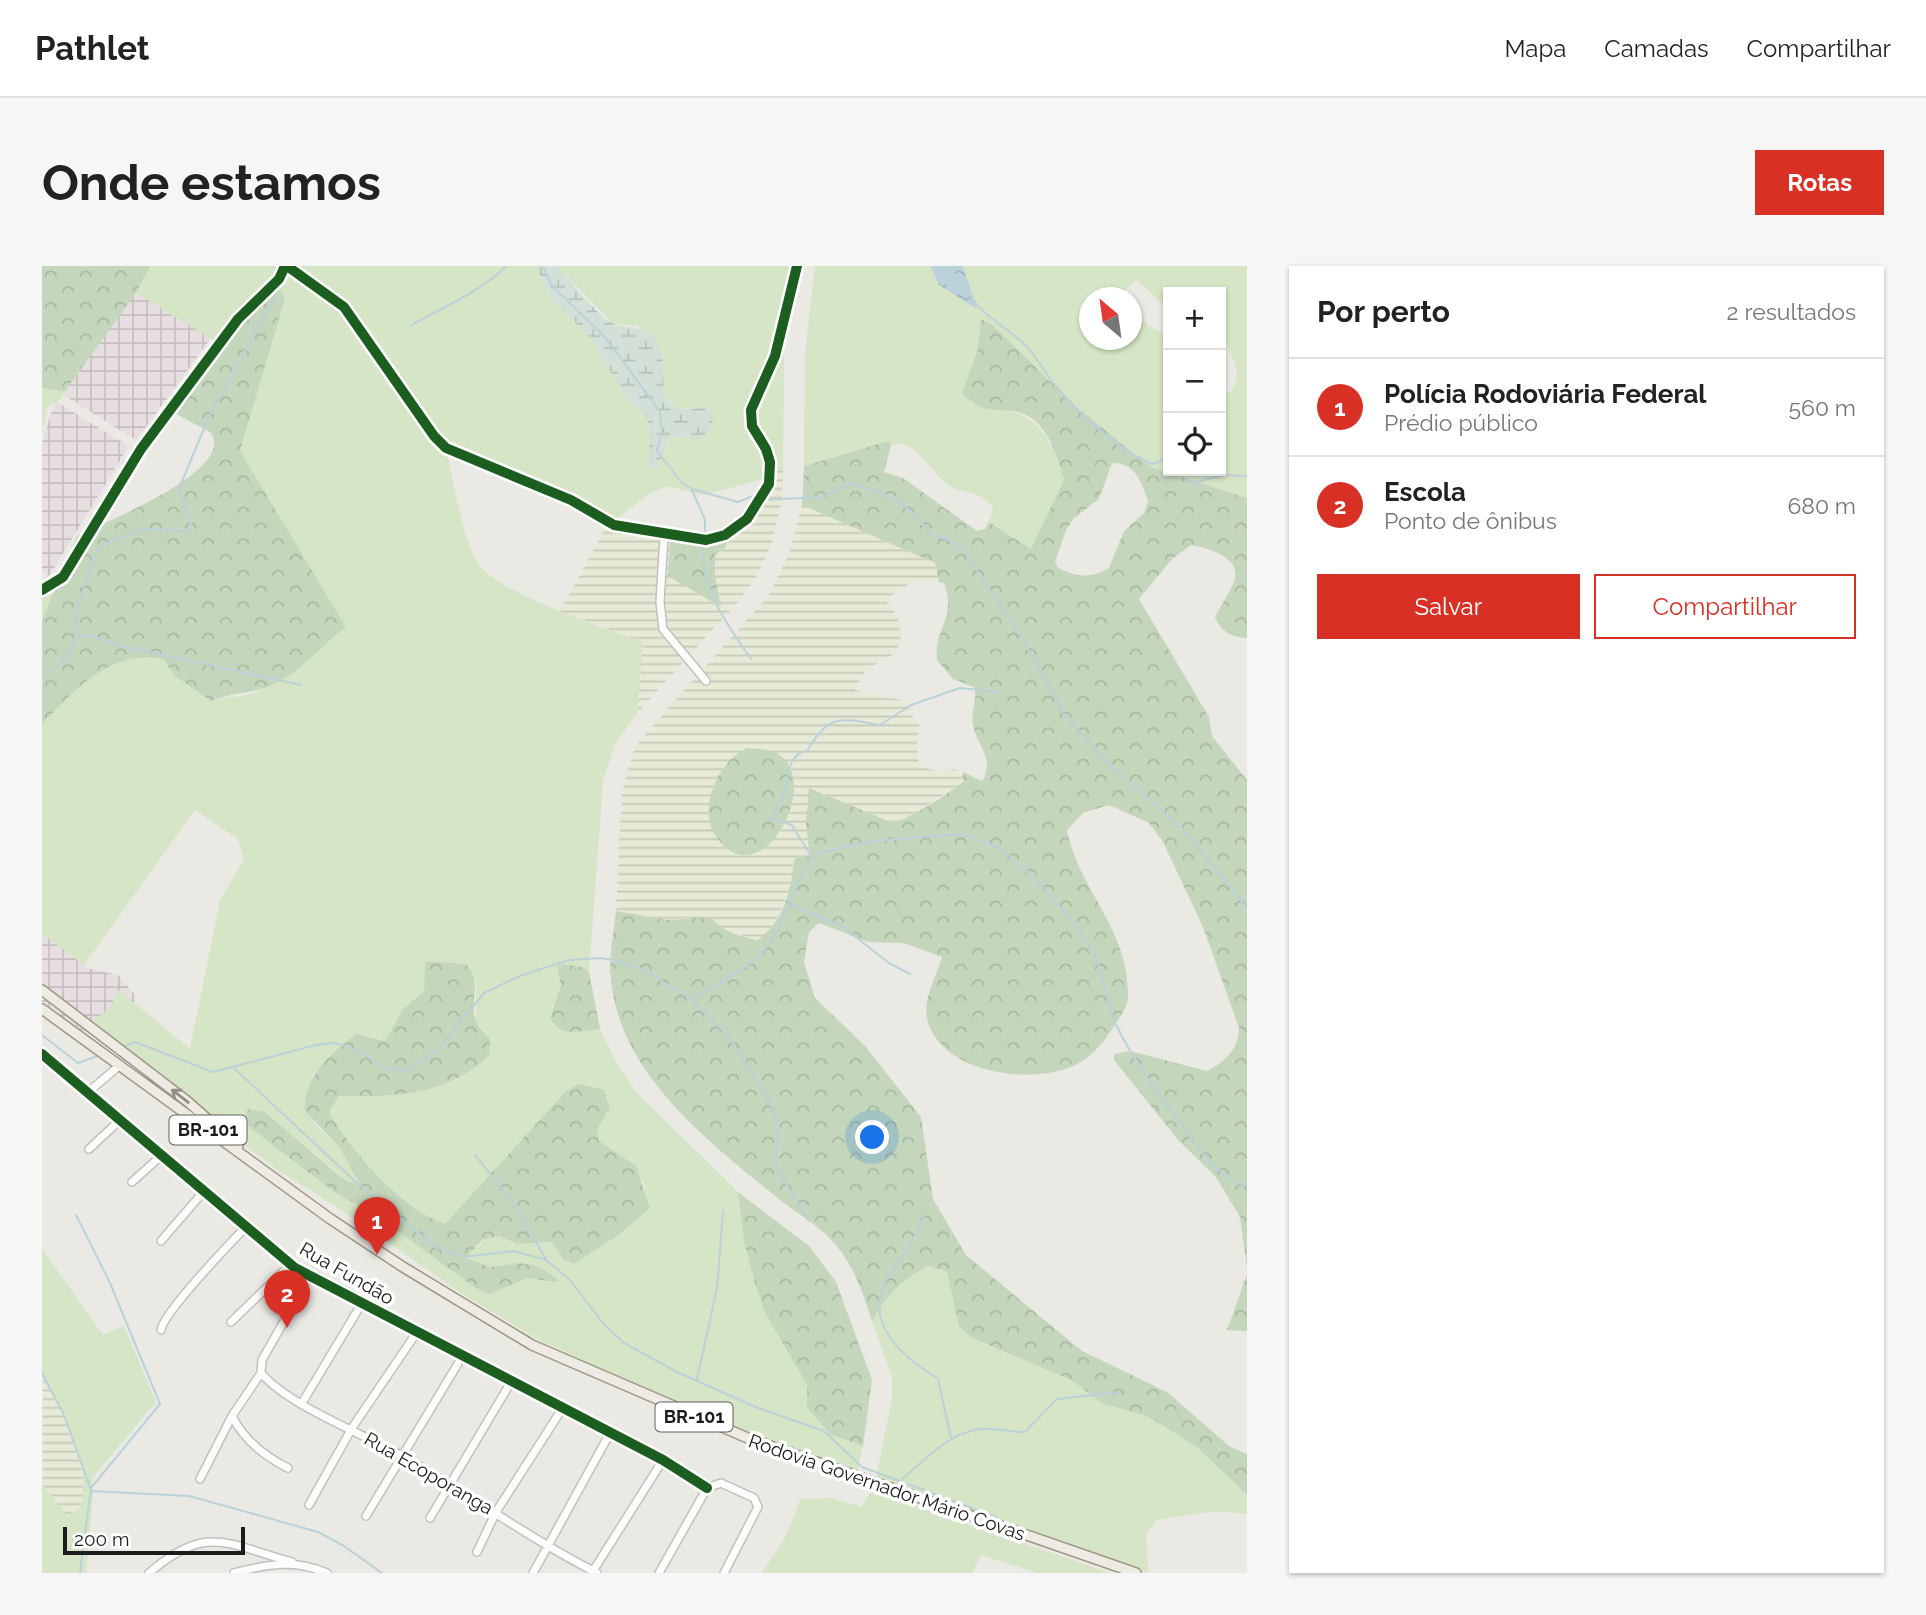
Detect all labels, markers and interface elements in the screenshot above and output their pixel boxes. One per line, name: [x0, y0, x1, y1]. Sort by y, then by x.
text: Pathlet: [35, 29, 149, 68]
text: Mapa: [1504, 34, 1566, 63]
text: Camadas: [1604, 34, 1709, 63]
text: Compartilhar: [1747, 34, 1891, 63]
button: Rotas: [1755, 150, 1884, 215]
text: Onde estamos: [42, 154, 381, 211]
north arrow: [1079, 287, 1142, 350]
map controls: [1163, 287, 1226, 476]
button: +: [1163, 287, 1226, 350]
text: Por perto: [1317, 294, 1450, 329]
text: 2 resultados: [1727, 298, 1856, 325]
button: −: [1163, 350, 1226, 413]
text: Polícia Rodoviária Federal: [1384, 379, 1707, 409]
text: 1: [1334, 394, 1346, 421]
text: 560 m: [1789, 394, 1856, 421]
text: Prédio público: [1384, 409, 1538, 436]
button: locate: [1163, 413, 1226, 476]
text: Escola: [1384, 477, 1466, 507]
text: 2: [1334, 492, 1346, 519]
text: 680 m: [1787, 492, 1856, 519]
text: Ponto de ônibus: [1384, 507, 1557, 534]
button: Salvar: [1317, 574, 1580, 639]
button: Compartilhar: [1594, 574, 1856, 639]
one-way arrow: [171, 1088, 190, 1103]
road number: BR-101: [170, 1116, 246, 1144]
your location: [855, 1120, 889, 1154]
pin: 1: [354, 1197, 400, 1255]
street label: Rua Fundão: [296, 1237, 398, 1309]
pin: 2: [264, 1270, 310, 1328]
road number: BR-101: [656, 1402, 732, 1432]
street label: Rua Ecoporanga: [361, 1427, 497, 1519]
street label: Rodovia Governador Mário Covas: [746, 1429, 1028, 1545]
scale bar: [63, 1524, 245, 1556]
text: 200 m: [74, 1528, 129, 1550]

